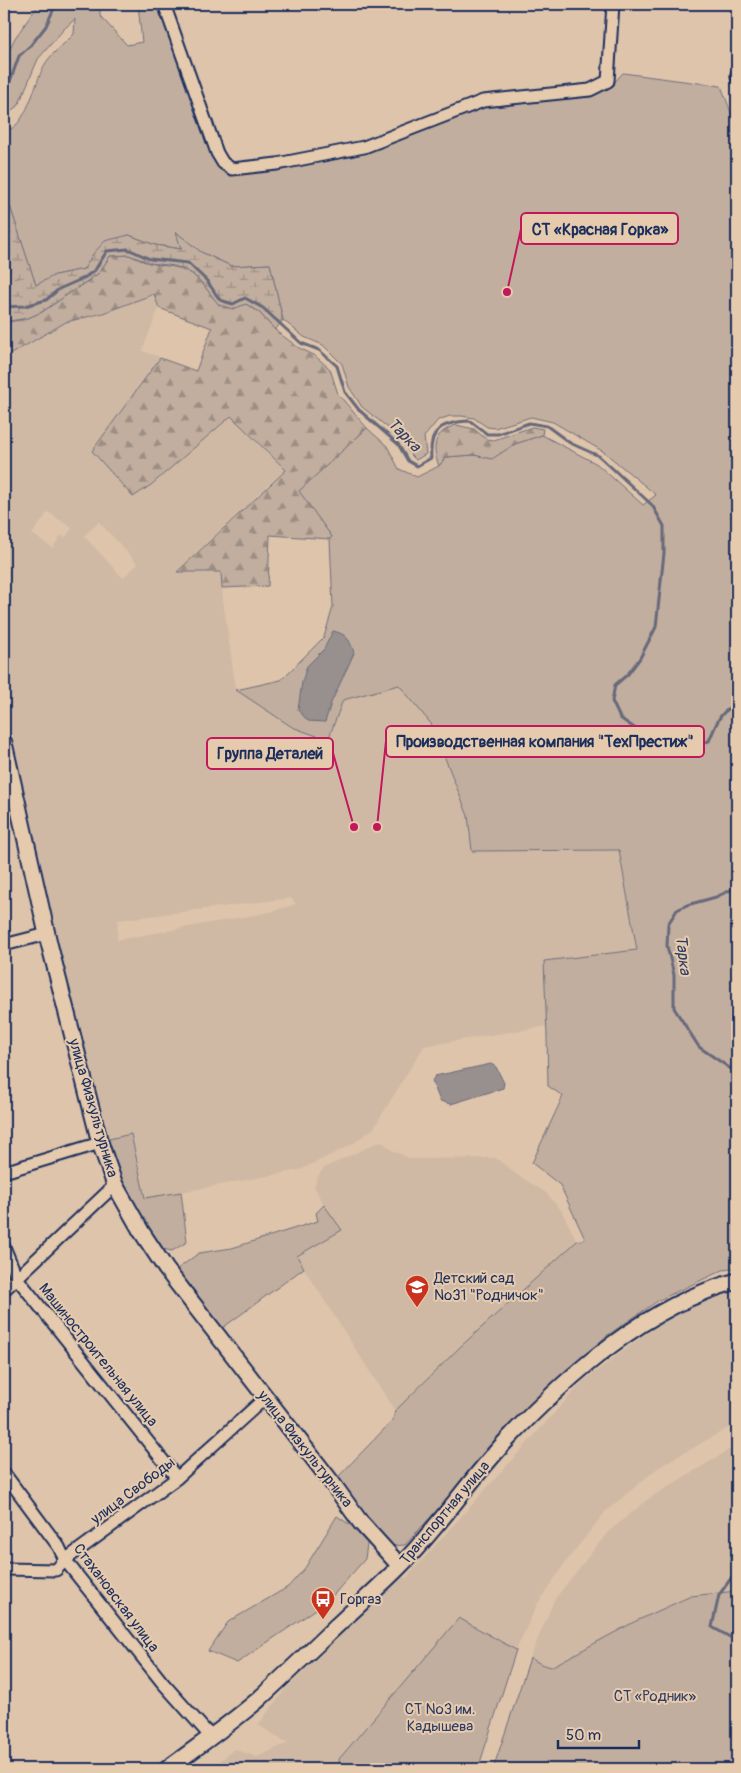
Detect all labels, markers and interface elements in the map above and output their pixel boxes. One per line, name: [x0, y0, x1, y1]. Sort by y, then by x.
callout: СТ «Красная Горка»: [521, 213, 678, 244]
text: СТ «Красная Горка»: [532, 220, 669, 240]
water label: Тарка: [383, 414, 426, 457]
callout: Производственная компания "ТехПрестиж": [386, 726, 704, 757]
text: Производственная компания "ТехПрестиж": [396, 732, 694, 752]
callout: Группа Деталей: [207, 738, 333, 769]
text: Группа Деталей: [217, 744, 323, 764]
water label: Тарка: [671, 934, 696, 977]
street label: улица Физкультурника: [64, 1036, 122, 1180]
place label: Детский сад №31 "Родничок": [433, 1269, 544, 1305]
school or university icon: Детский сад №31 "Родничок": [404, 1274, 430, 1308]
street label: Машиностроительная улица: [34, 1279, 162, 1431]
street label: улица Физкультурника: [253, 1386, 357, 1511]
street label: улица Свободы: [86, 1453, 179, 1529]
street label: Транспортная улица: [396, 1457, 494, 1569]
street label: Стахановская улица: [69, 1540, 163, 1656]
bus stop icon: Горгаз: [310, 1586, 336, 1620]
place label: Горгаз: [340, 1590, 382, 1609]
park label: СТ «Родник»: [614, 1687, 697, 1706]
park label: СТ №3 им. Кадышева: [405, 1700, 475, 1736]
scale bar: [558, 1718, 640, 1750]
text: 50 m: [566, 1726, 601, 1745]

